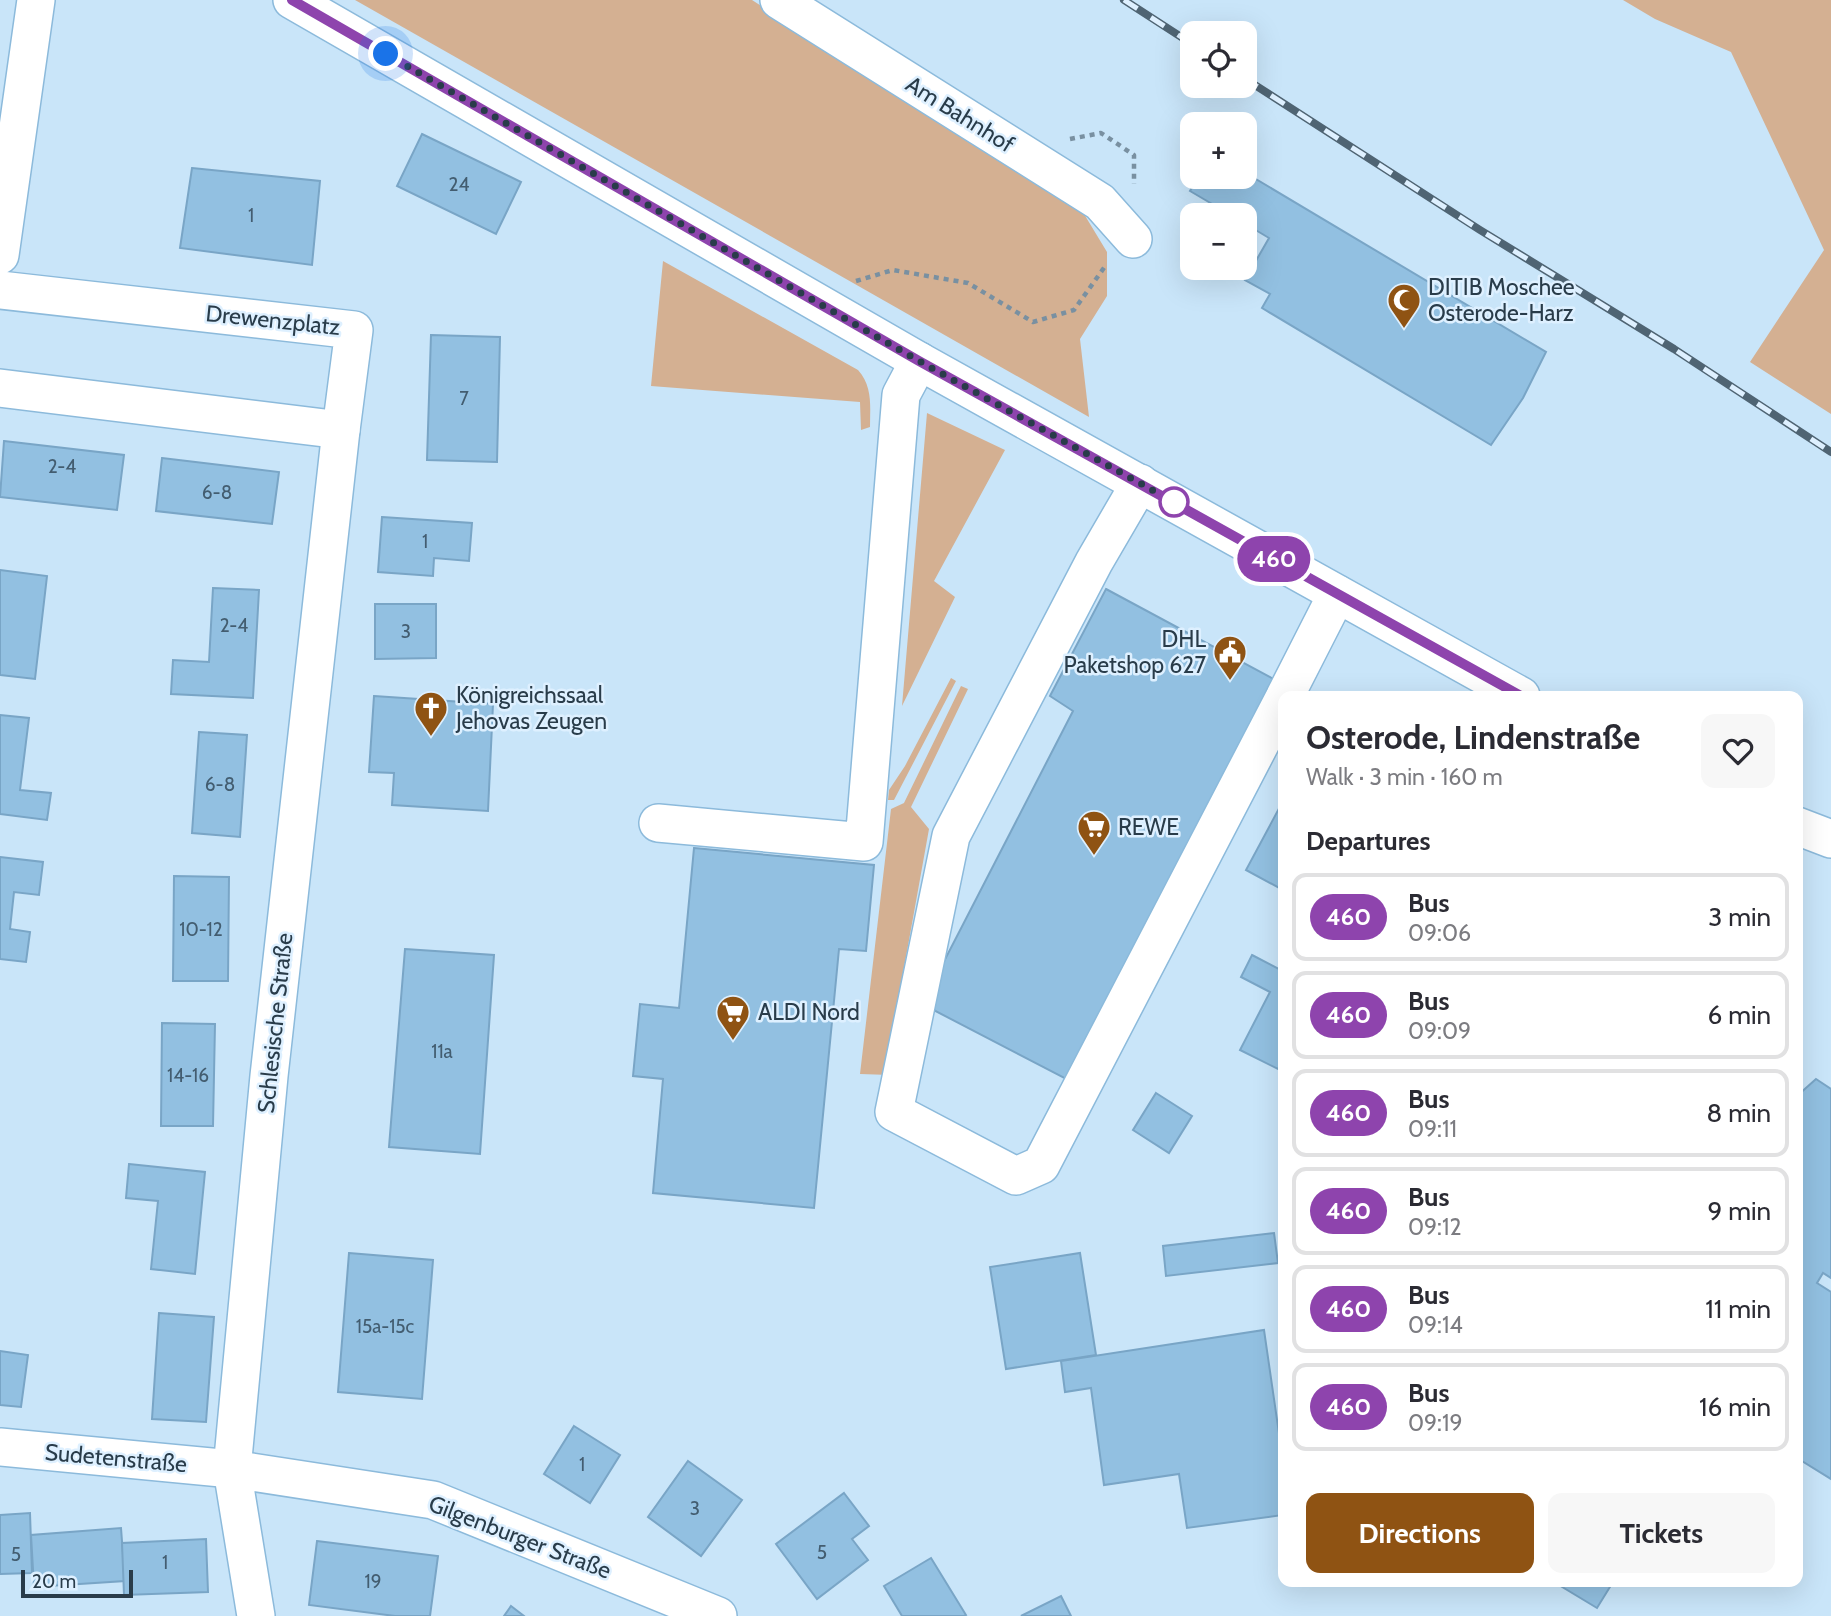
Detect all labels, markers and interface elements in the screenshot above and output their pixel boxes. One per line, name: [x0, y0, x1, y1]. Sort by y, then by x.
map controls: [1180, 21, 1257, 280]
button: locate: [1180, 21, 1257, 98]
your location: [368, 36, 403, 71]
street label: Am Bahnhof: [901, 70, 1020, 158]
button: +: [1180, 112, 1257, 189]
house number: 24: [449, 173, 469, 196]
button: −: [1180, 203, 1257, 280]
house number: 1: [248, 204, 254, 227]
place label: DITIB Moschee Osterode-Harz: [1428, 273, 1575, 327]
mosque icon: DITIB Moschee Osterode-Harz: [1385, 281, 1423, 330]
street label: Drewenzplatz: [204, 299, 342, 341]
house number: 7: [459, 387, 469, 410]
house number: 2-4: [48, 455, 76, 478]
house number: 6-8: [202, 481, 232, 504]
unlabelled marker: [1159, 487, 1189, 517]
house number: 1: [422, 530, 428, 553]
line badge: 460: [1234, 536, 1314, 582]
text: 460: [1251, 544, 1297, 573]
house number: 2-4: [220, 614, 248, 637]
house number: 3: [401, 620, 411, 643]
place label: DHL Paketshop 627: [1063, 625, 1206, 679]
public building icon: DHL Paketshop 627: [1211, 633, 1249, 682]
place label: Königreichssaal Jehovas Zeugen: [455, 681, 607, 735]
church icon: Königreichssaal Jehovas Zeugen: [412, 689, 450, 738]
button: heart: [1701, 714, 1775, 788]
text: Osterode, Lindenstraße: [1306, 717, 1640, 757]
text: Walk · 3 min · 160 m: [1306, 763, 1503, 791]
house number: 6-8: [205, 773, 235, 796]
supermarket icon: REWE: [1075, 808, 1113, 857]
place label: REWE: [1118, 813, 1179, 841]
text: Departures: [1306, 825, 1430, 857]
text: Bus: [1408, 887, 1449, 919]
text: 3 min: [1708, 901, 1771, 933]
text: 460: [1326, 902, 1371, 931]
house number: 10-12: [179, 918, 223, 941]
text: 09:06: [1408, 919, 1471, 947]
street label: Schlesische Straße: [252, 931, 298, 1115]
text: Bus: [1408, 985, 1449, 1017]
supermarket icon: ALDI Nord: [714, 993, 752, 1042]
place label: ALDI Nord: [758, 998, 860, 1026]
text: 6 min: [1708, 999, 1771, 1031]
text: 460: [1326, 1000, 1371, 1029]
text: 09:09: [1408, 1017, 1471, 1045]
house number: 11a: [431, 1040, 453, 1063]
house number: 14-16: [167, 1064, 209, 1087]
text: Bus: [1408, 1083, 1449, 1115]
text: 8 min: [1707, 1097, 1771, 1129]
text: 460: [1326, 1098, 1371, 1127]
text: 09:11: [1408, 1115, 1457, 1143]
text: Bus: [1408, 1181, 1449, 1213]
text: 9 min: [1708, 1195, 1771, 1227]
text: 460: [1326, 1196, 1371, 1225]
text: 09:12: [1408, 1213, 1461, 1241]
text: Bus: [1408, 1279, 1449, 1311]
text: 11 min: [1705, 1293, 1771, 1325]
text: 460: [1326, 1294, 1371, 1323]
text: 09:14: [1408, 1311, 1463, 1339]
house number: 15a-15c: [356, 1315, 415, 1338]
text: Bus: [1408, 1377, 1449, 1409]
text: 16 min: [1699, 1391, 1771, 1423]
text: 460: [1326, 1392, 1371, 1421]
text: 09:19: [1408, 1409, 1462, 1437]
street label: Sudetenstraße: [44, 1438, 188, 1478]
house number: 1: [579, 1453, 585, 1476]
street label: Gilgenburger Straße: [425, 1489, 615, 1585]
button: Directions: [1306, 1493, 1534, 1573]
button: Tickets: [1548, 1493, 1775, 1573]
house number: 3: [690, 1497, 700, 1520]
house number: 5: [817, 1541, 827, 1564]
house number: 5: [11, 1543, 21, 1566]
house number: 1: [162, 1551, 168, 1574]
scale bar: [21, 1567, 133, 1599]
text: 20 m: [32, 1570, 76, 1593]
house number: 19: [365, 1570, 382, 1593]

